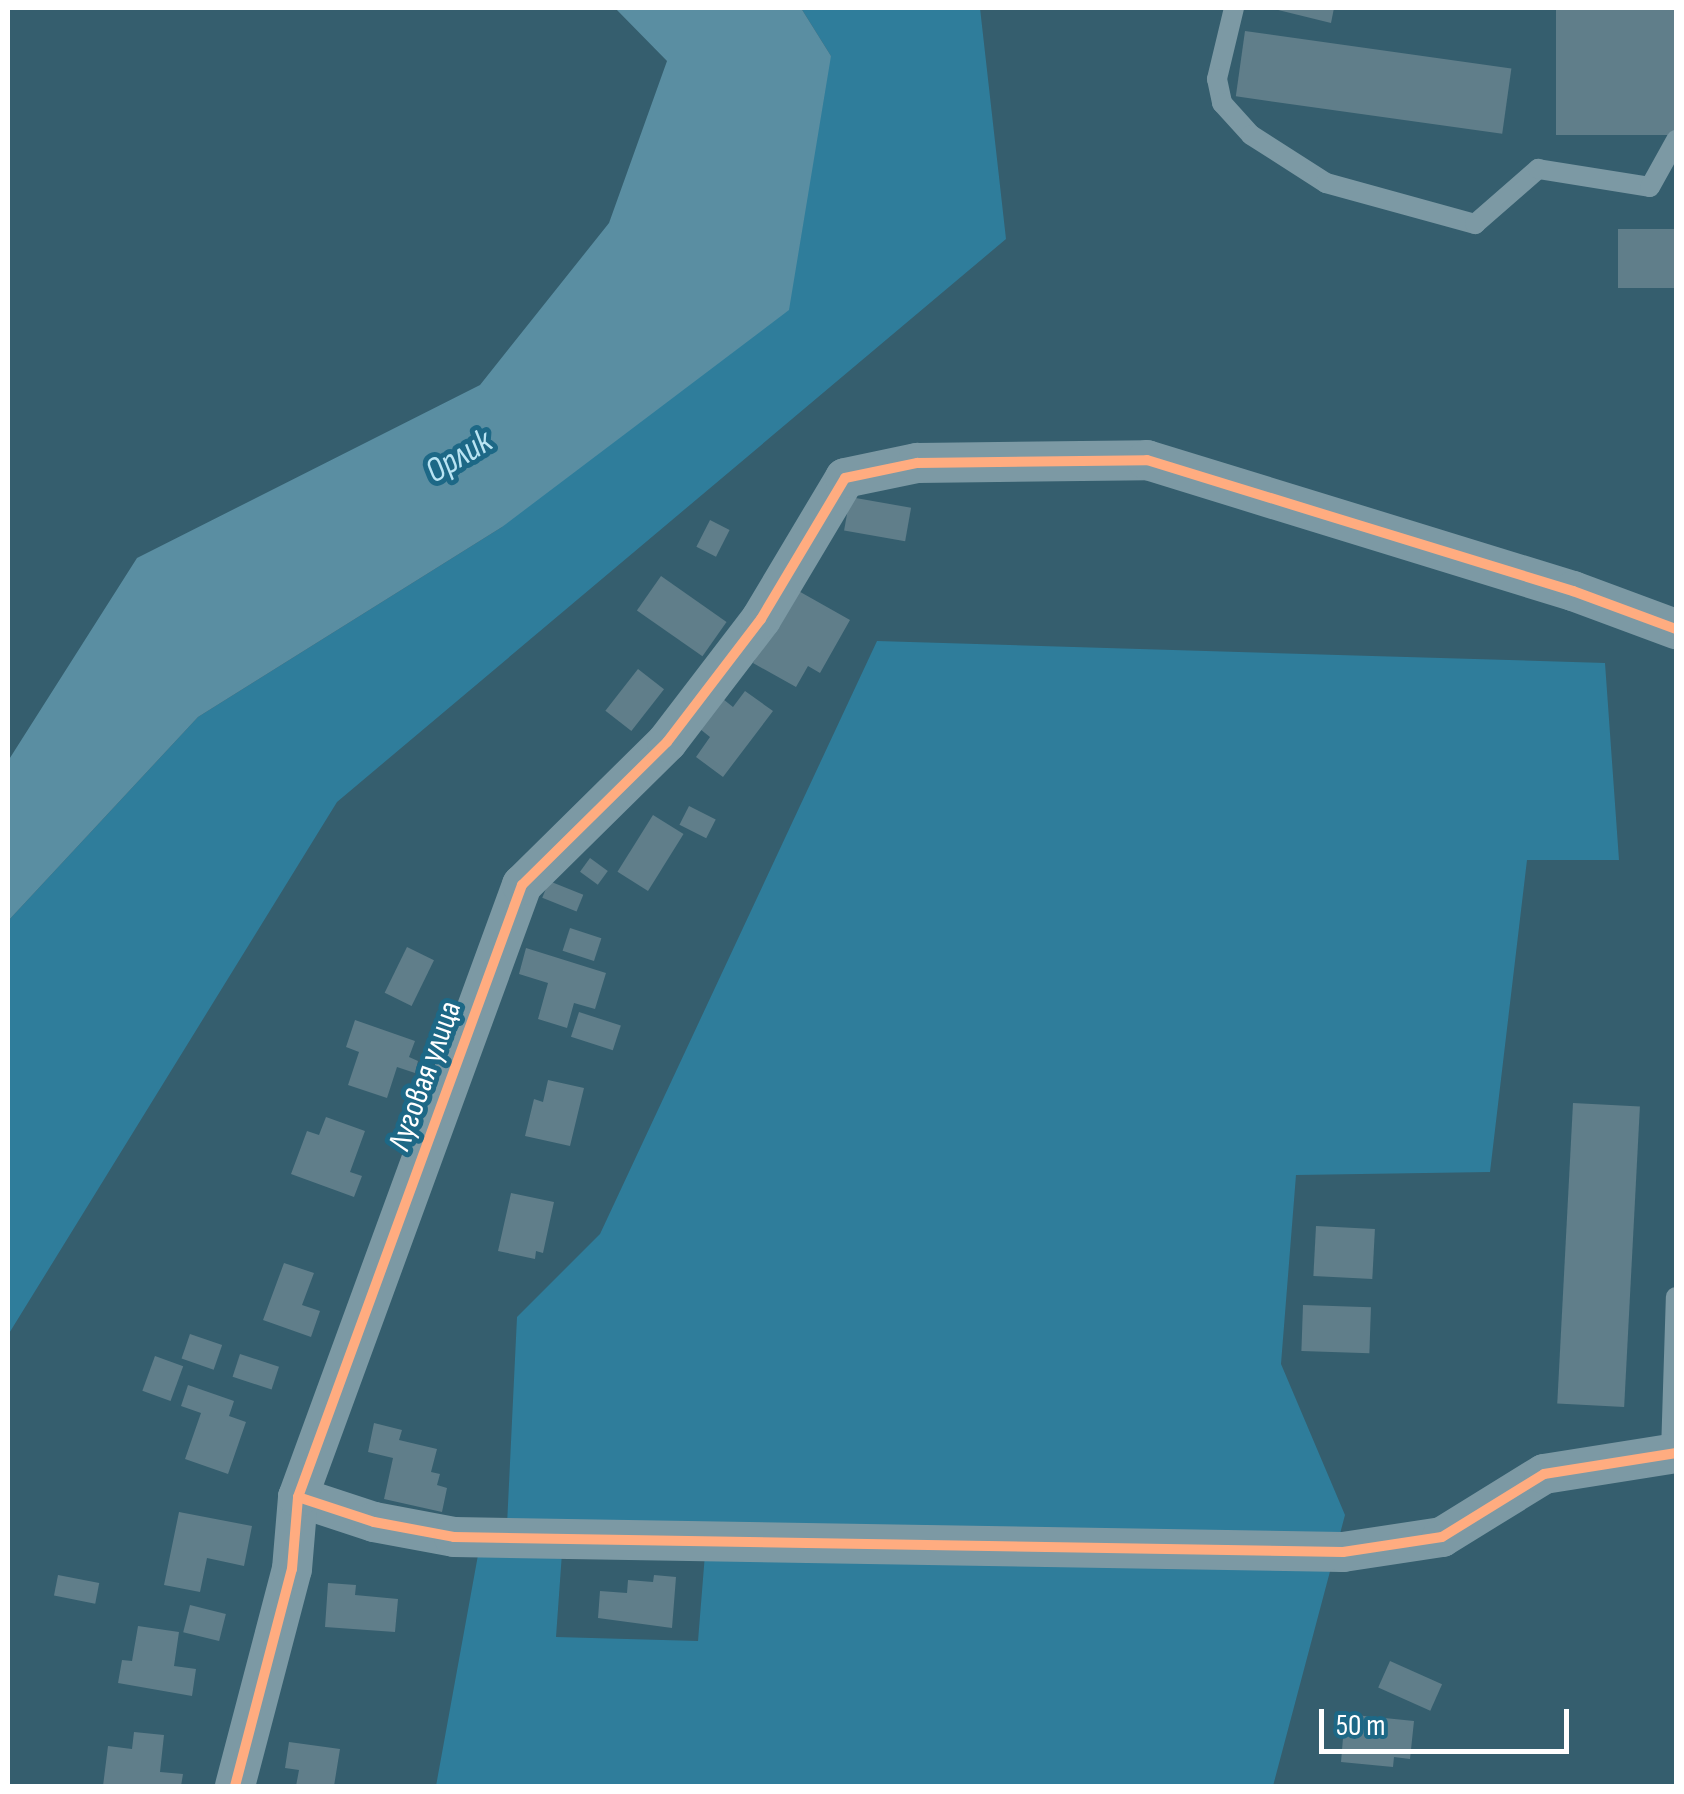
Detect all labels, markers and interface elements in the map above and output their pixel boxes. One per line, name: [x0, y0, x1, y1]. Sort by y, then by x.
water label: Орлик: [418, 421, 500, 493]
street label: Луговая улица: [381, 996, 471, 1156]
scale bar: [1324, 1689, 1574, 1751]
text: 50 m: [1336, 1708, 1385, 1744]

